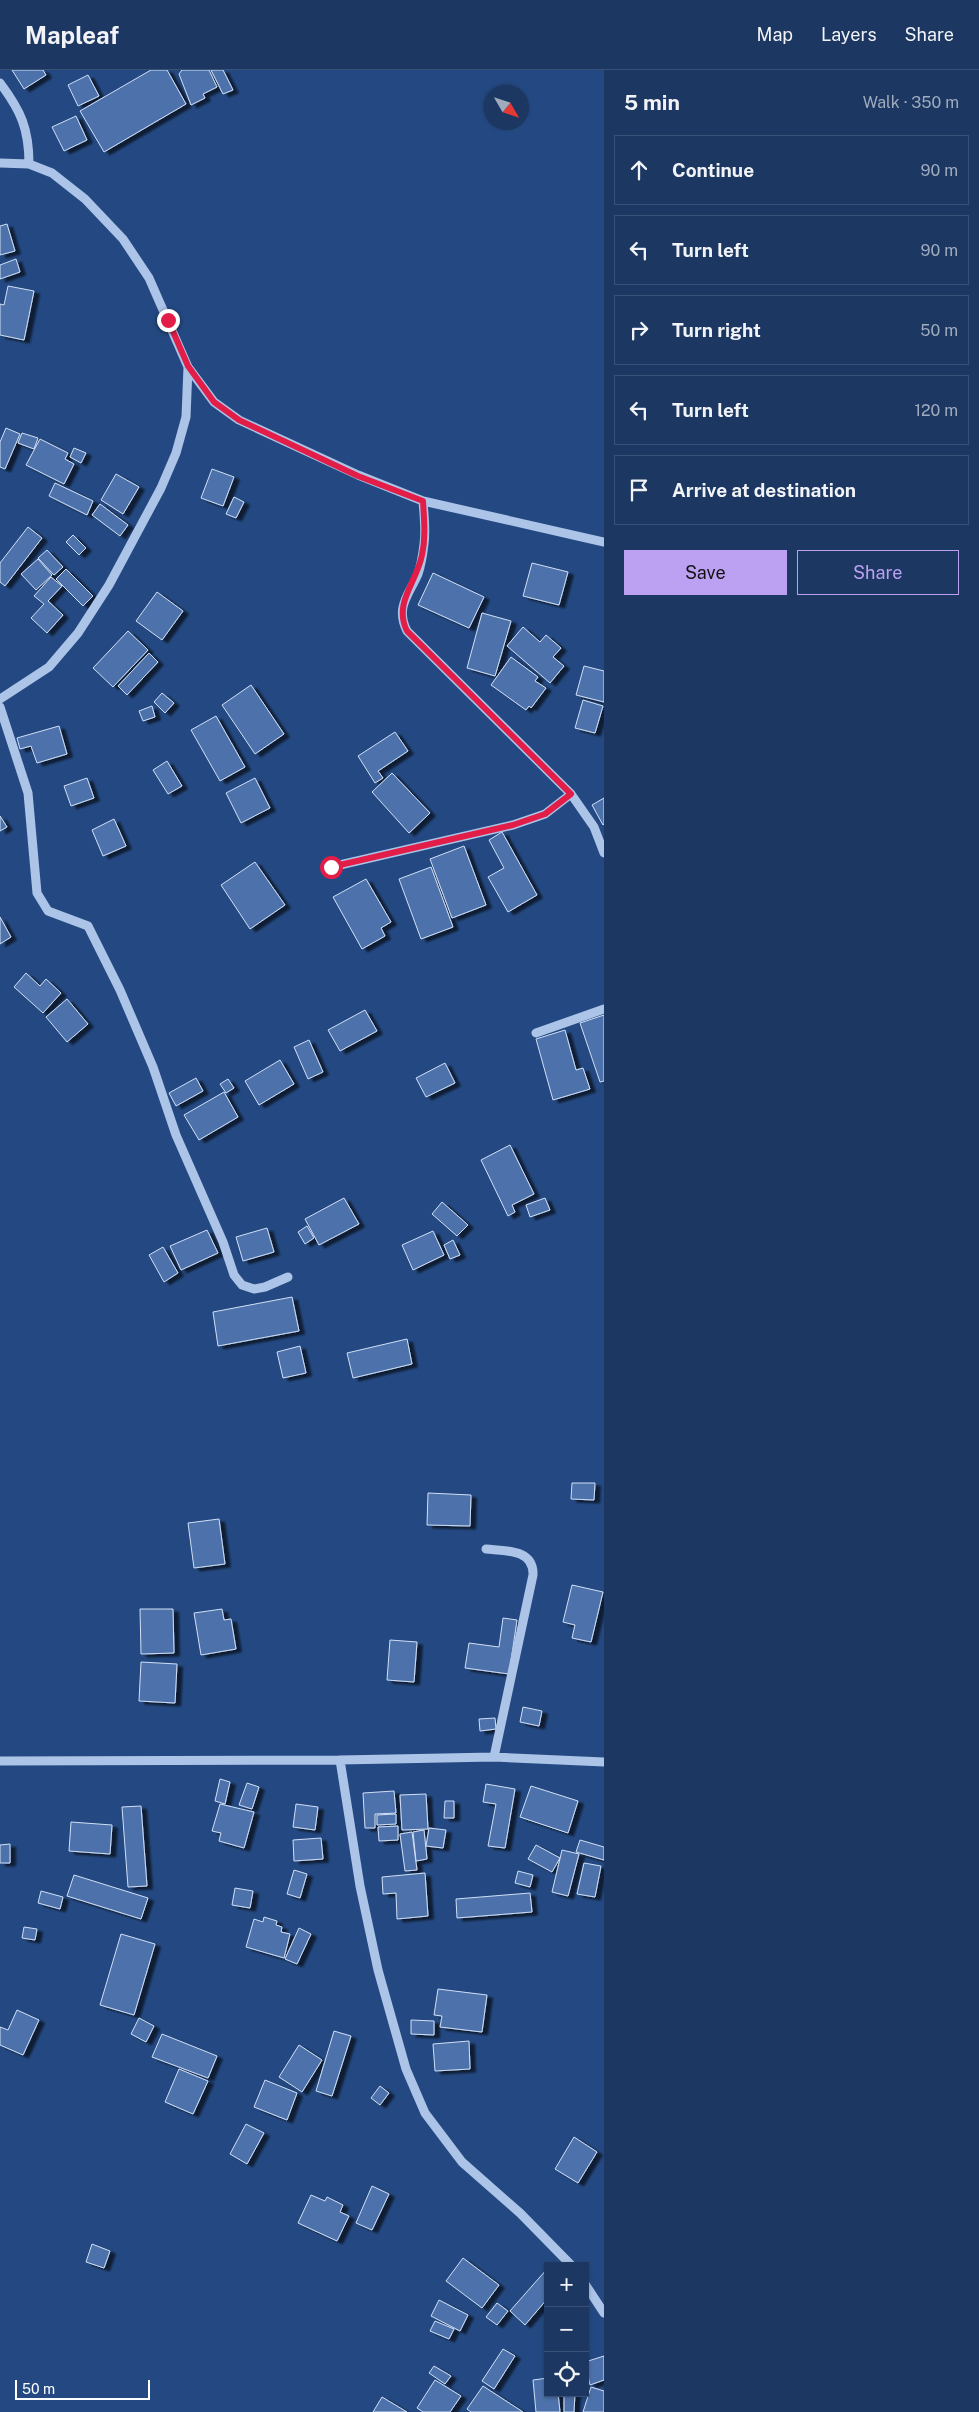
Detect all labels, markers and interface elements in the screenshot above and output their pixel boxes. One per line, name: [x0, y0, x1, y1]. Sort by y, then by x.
text: Mapleaf: [25, 21, 119, 49]
text: Map: [757, 24, 793, 45]
text: Layers: [821, 24, 877, 45]
text: Share: [905, 24, 954, 45]
north arrow: [484, 85, 529, 130]
text: 5 min: [624, 90, 680, 115]
text: Walk · 350 m: [863, 93, 959, 112]
icon: ahead: [625, 156, 653, 184]
text: Continue: [672, 159, 754, 181]
text: 90 m: [921, 161, 958, 180]
icon: left: [625, 236, 653, 264]
text: Turn left: [672, 239, 749, 261]
text: 90 m: [921, 241, 958, 260]
route end: [157, 309, 180, 332]
icon: right: [625, 316, 653, 344]
text: Turn right: [672, 319, 761, 341]
text: 50 m: [920, 321, 958, 340]
icon: left: [625, 396, 653, 424]
text: Turn left: [672, 399, 749, 421]
text: 120 m: [914, 401, 958, 420]
icon: arrive: [625, 476, 653, 504]
text: Arrive at destination: [672, 479, 856, 501]
button: Save: [624, 550, 787, 595]
button: Share: [797, 550, 959, 595]
route start: [320, 856, 343, 879]
map controls: [544, 2262, 589, 2397]
button: +: [544, 2262, 589, 2307]
button: −: [544, 2307, 589, 2352]
button: locate: [544, 2352, 589, 2397]
scale bar: [15, 2377, 150, 2400]
text: 50 m: [22, 2381, 55, 2397]

